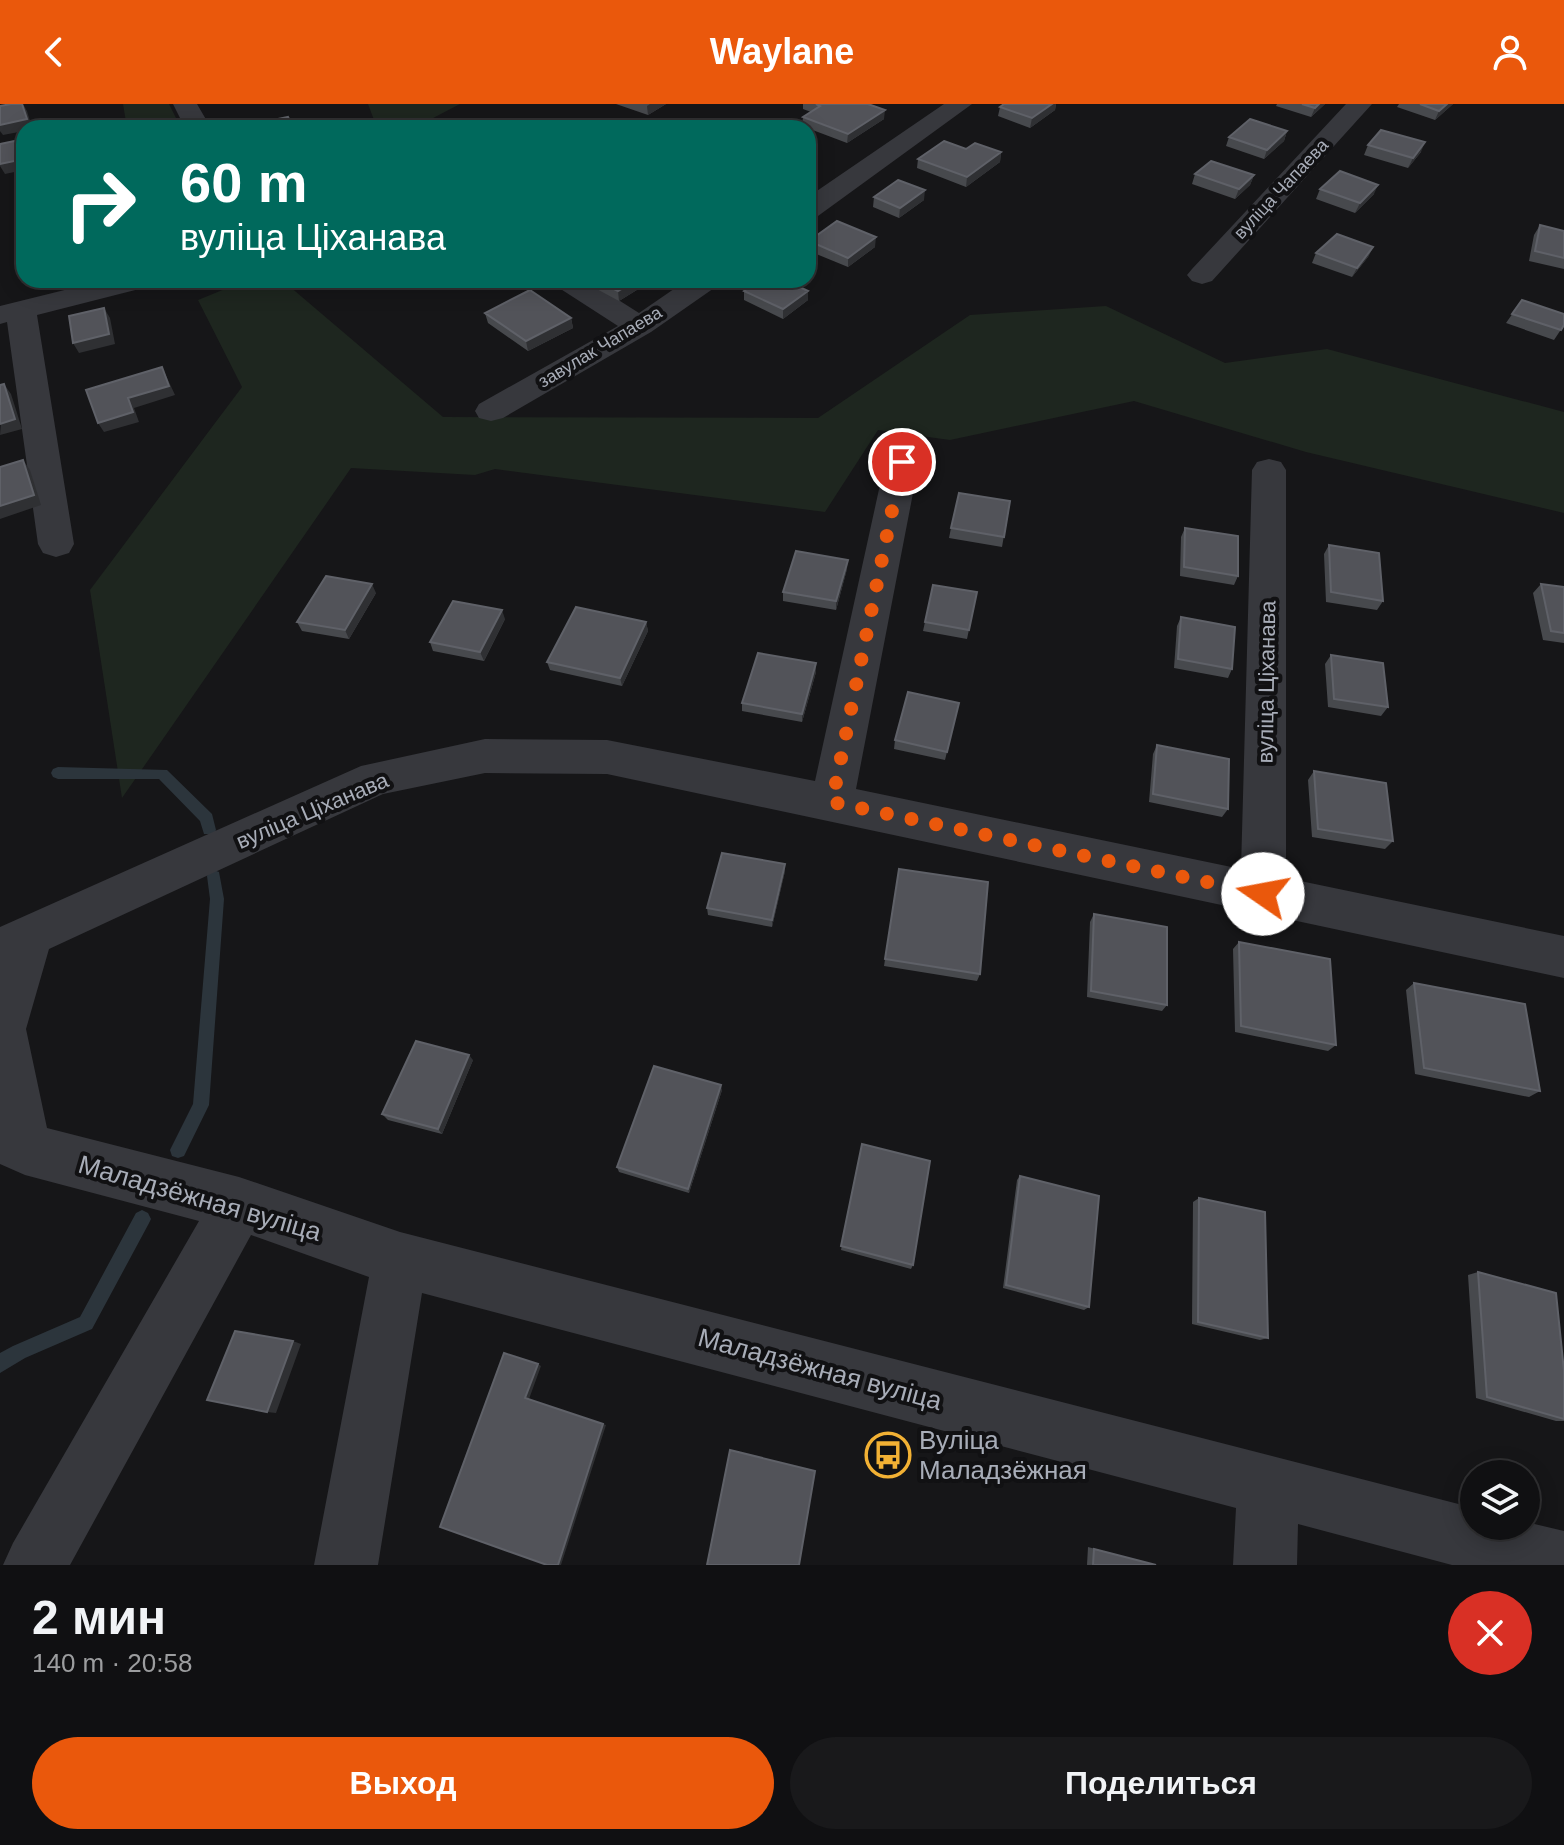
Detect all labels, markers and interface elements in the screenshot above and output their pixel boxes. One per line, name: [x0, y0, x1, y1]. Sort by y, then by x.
icon: back: [32, 30, 76, 74]
icon: person: [1488, 30, 1532, 74]
text: Waylane: [710, 31, 854, 72]
street label: вуліца Чапаева: [1230, 134, 1333, 243]
text: 60 m: [180, 151, 308, 214]
icon: right: [48, 152, 152, 256]
text: вуліца Ціханава: [180, 217, 446, 258]
street label: завулак Чапаева: [535, 302, 666, 392]
pin: [868, 428, 936, 496]
icon: arrive: [880, 440, 924, 484]
street label: вуліца Ціханава: [1253, 600, 1280, 764]
street label: вуліца Ціханава: [232, 767, 393, 854]
position arrow: [1221, 852, 1305, 936]
street label: Маладзёжная вуліца: [75, 1149, 325, 1247]
street label: Маладзёжная вуліца: [695, 1322, 946, 1416]
place label: Вуліца Маладзёжная: [919, 1425, 1087, 1485]
bus stop icon: Вуліца Маладзёжная: [864, 1431, 912, 1479]
map controls: [1460, 1460, 1540, 1540]
button: layers: [1460, 1460, 1540, 1540]
text: 2 мин: [32, 1591, 166, 1644]
button: close: [1448, 1591, 1532, 1675]
text: 140 m · 20:58: [32, 1648, 192, 1678]
button: Выход: [32, 1737, 774, 1829]
button: Поделиться: [790, 1737, 1532, 1829]

